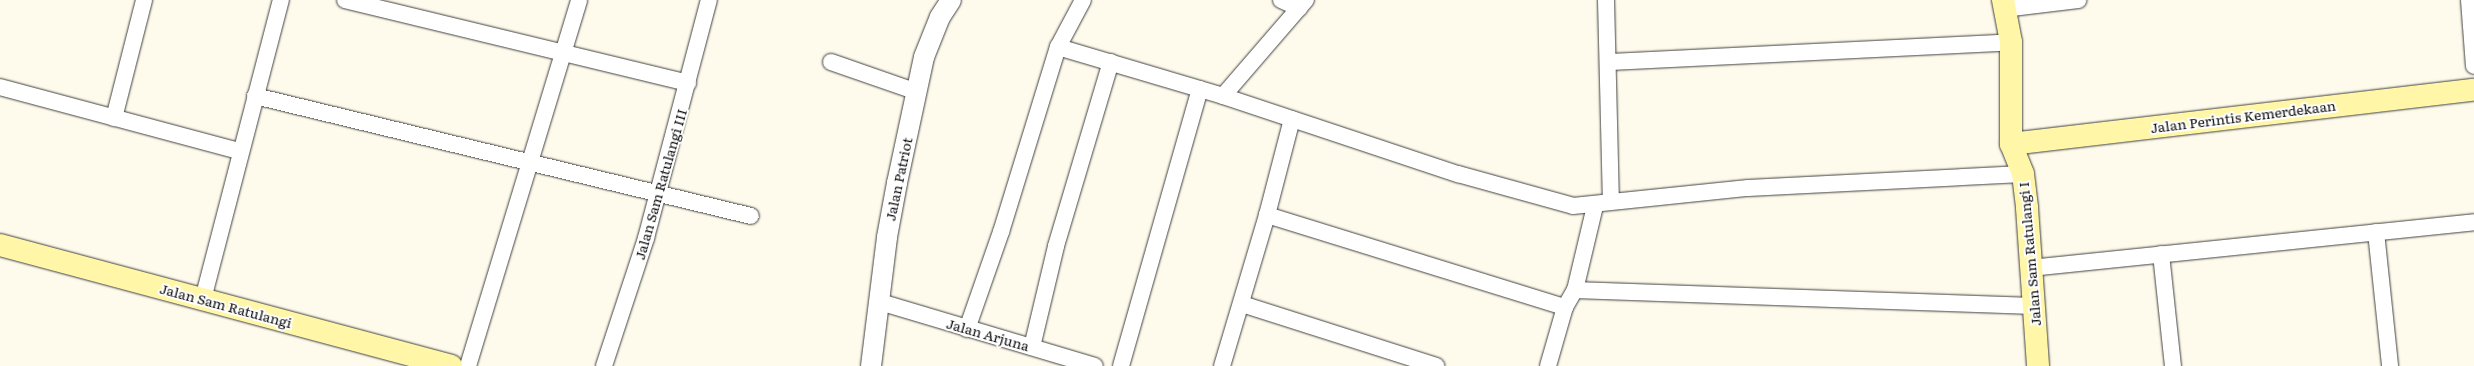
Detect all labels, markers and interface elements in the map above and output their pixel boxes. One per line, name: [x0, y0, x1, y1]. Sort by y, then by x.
street label: Jalan Perintis Kemerdekaan: [2149, 96, 2337, 136]
street label: Jalan Sam Ratulangi III: [630, 107, 690, 261]
street label: Jalan Patriot: [881, 136, 915, 222]
street label: Jalan Sam Ratulangi I: [2014, 181, 2044, 327]
street label: Jalan Sam Ratulangi: [158, 279, 294, 331]
street label: Jalan Arjuna: [945, 314, 1031, 354]

